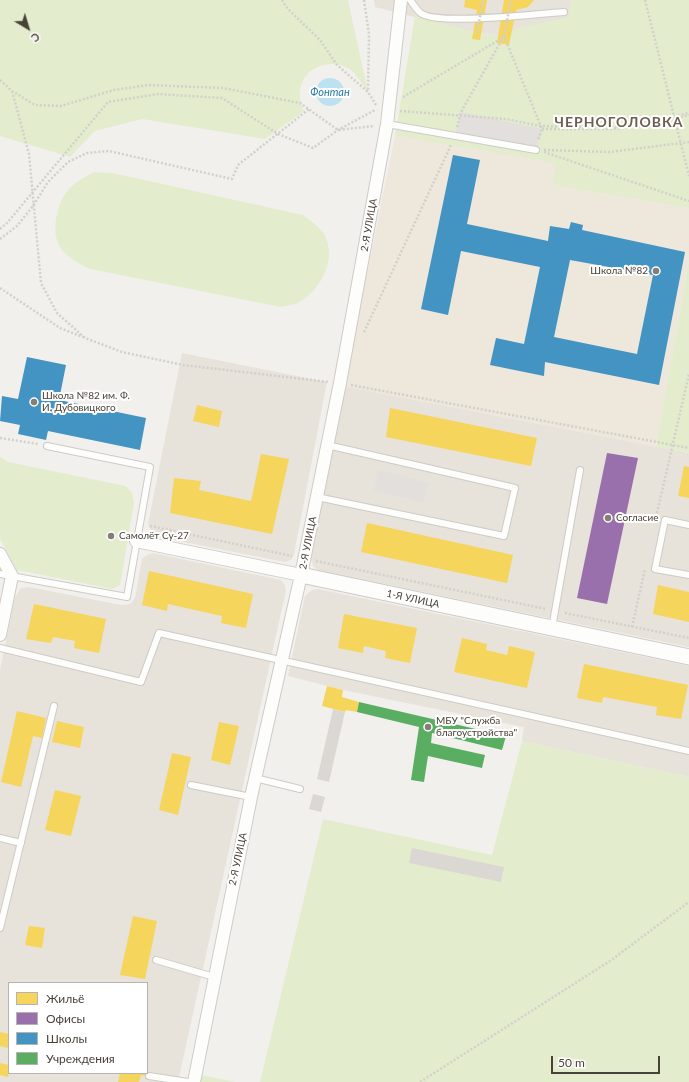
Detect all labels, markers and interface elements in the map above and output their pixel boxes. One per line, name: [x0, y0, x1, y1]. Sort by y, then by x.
north arrow: [8, 8, 48, 48]
text: С: [29, 30, 43, 45]
water label: Фонтан: [310, 85, 350, 99]
district label: ЧЕРНОГОЛОВКА: [555, 114, 683, 130]
street label: 2-Я УЛИЦА: [358, 197, 380, 253]
place label: Школа №82: [590, 265, 648, 277]
marker: Школа №82: [651, 266, 661, 276]
place label: Школа №82 им. Ф. И. Дубовицкого: [42, 390, 130, 414]
marker: Школа №82 им. Ф. И. Дубовицкого: [29, 397, 39, 407]
place label: Согласие: [616, 512, 658, 524]
marker: Согласие: [603, 513, 613, 523]
street label: 2-Я УЛИЦА: [297, 515, 319, 571]
place label: Самолёт Су-27: [119, 530, 189, 542]
marker: Самолёт Су-27: [106, 531, 116, 541]
street label: 1-Я УЛИЦА: [385, 588, 441, 610]
place label: МБУ "Служба благоустройства": [436, 715, 517, 738]
marker: МБУ "Служба благоустройства": [423, 722, 433, 732]
street label: 2-Я УЛИЦА: [227, 831, 249, 887]
legend: [8, 982, 148, 1074]
text: Жильё: [46, 991, 84, 1006]
text: Офисы: [46, 1011, 85, 1026]
text: Школы: [46, 1031, 87, 1046]
scale bar: [553, 1048, 662, 1074]
text: Учреждения: [46, 1051, 115, 1066]
text: 50 m: [558, 1055, 585, 1070]

